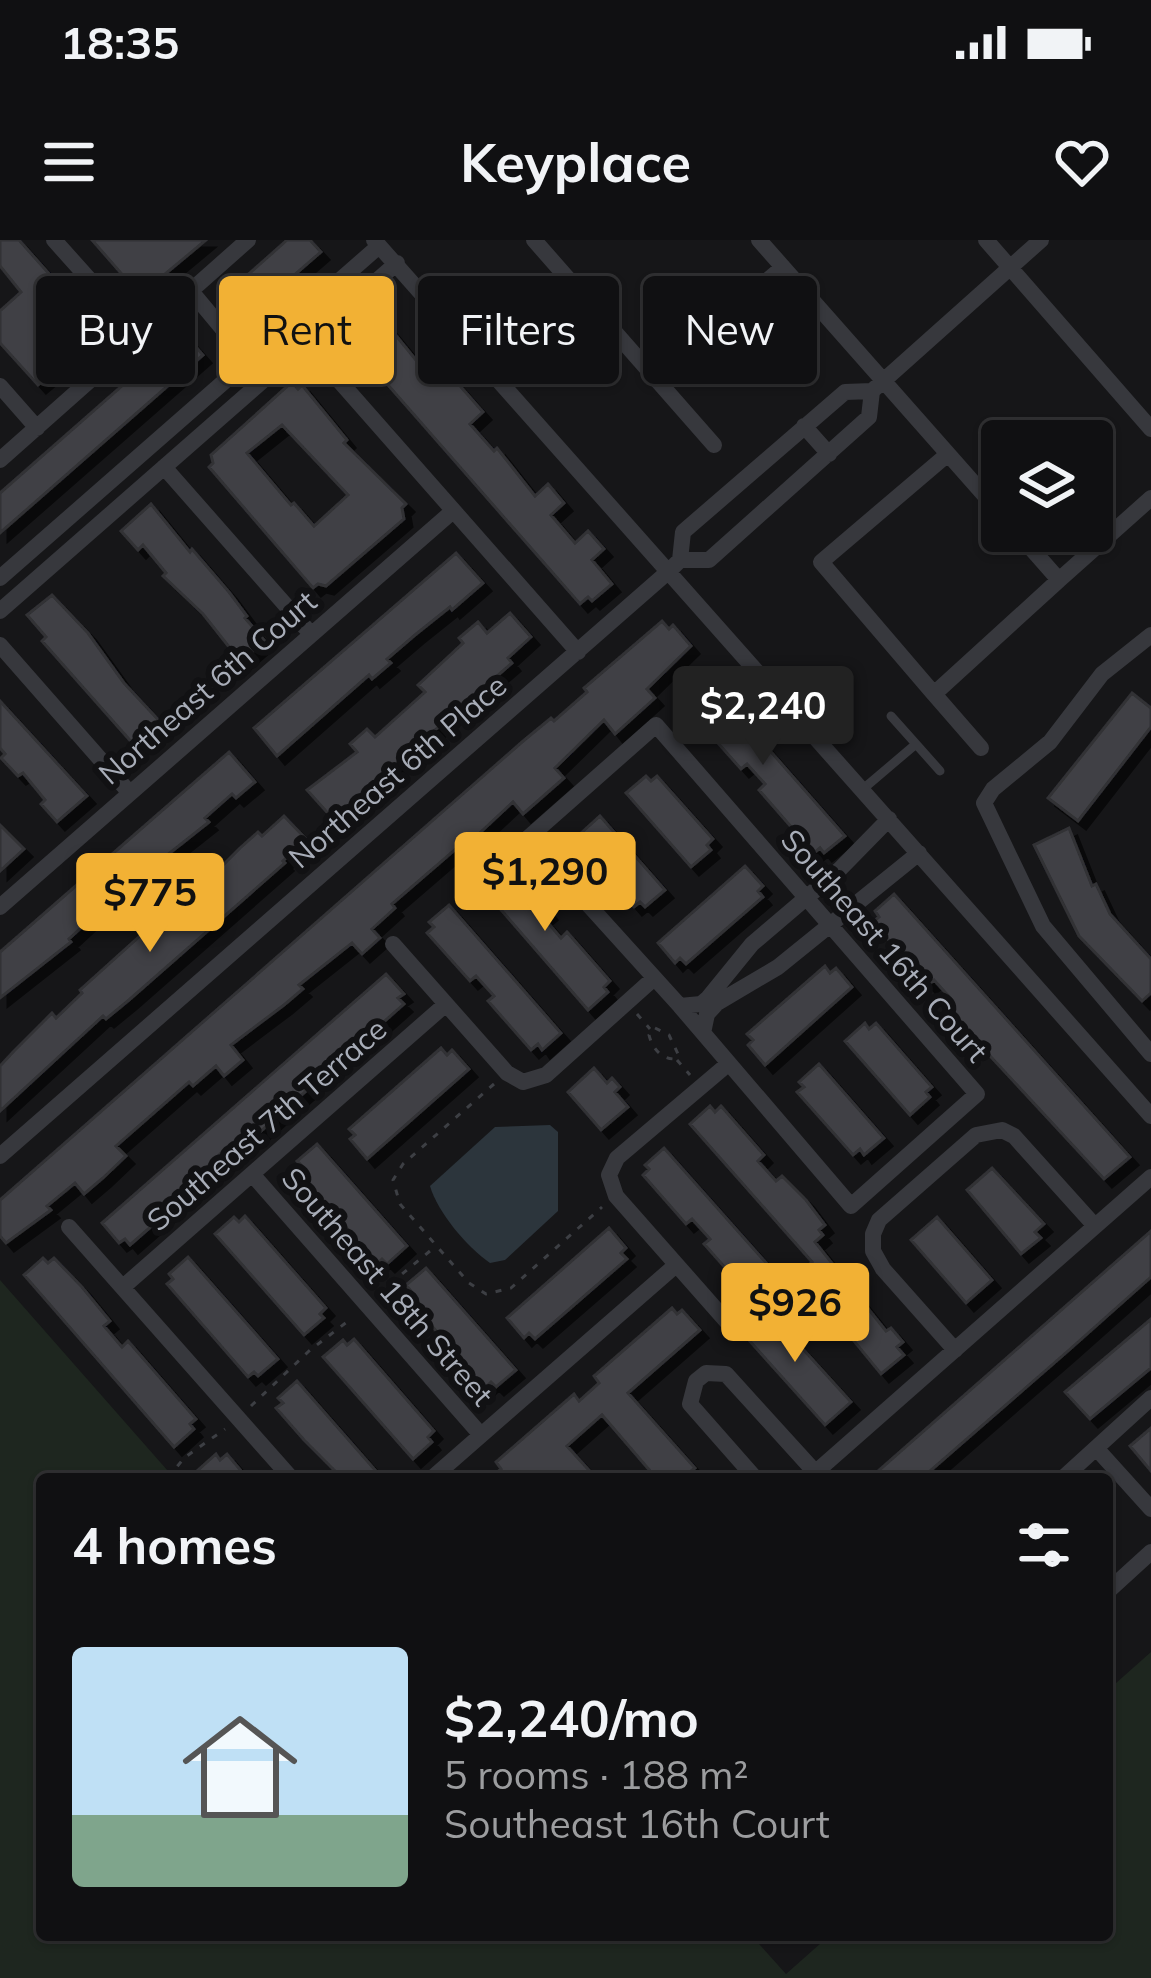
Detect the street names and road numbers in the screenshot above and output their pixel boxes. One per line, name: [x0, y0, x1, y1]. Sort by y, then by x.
street label: Northeast 6th Court: [90, 582, 324, 792]
street label: Northeast 6th Place: [281, 666, 514, 876]
street label: Southeast 16th Court: [773, 821, 996, 1070]
street label: Southeast 7th Terrace: [139, 1010, 394, 1239]
street label: Southeast 18th Street: [274, 1159, 502, 1413]

